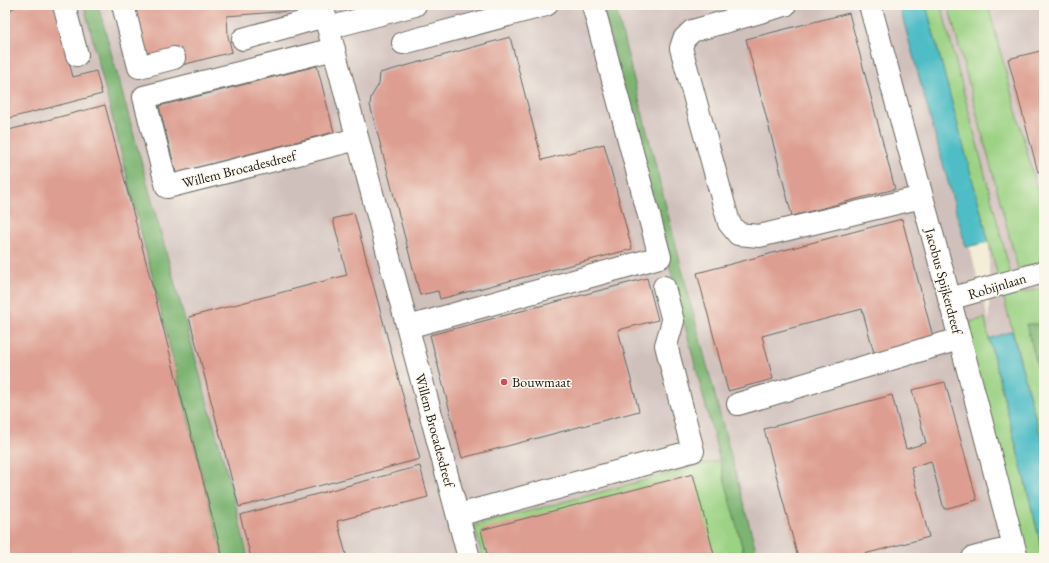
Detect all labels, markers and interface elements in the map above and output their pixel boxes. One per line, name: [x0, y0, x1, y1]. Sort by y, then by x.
street label: Willem Brocadesdreef: [180, 146, 299, 192]
street label: Jacobus Spijkerdreef: [921, 225, 967, 337]
street label: Robijnlaan: [966, 268, 1029, 303]
street label: Willem Brocadesdreef: [411, 371, 459, 490]
place label: Bouwmaat: [512, 373, 571, 391]
marker: Bouwmaat: [499, 377, 509, 387]

